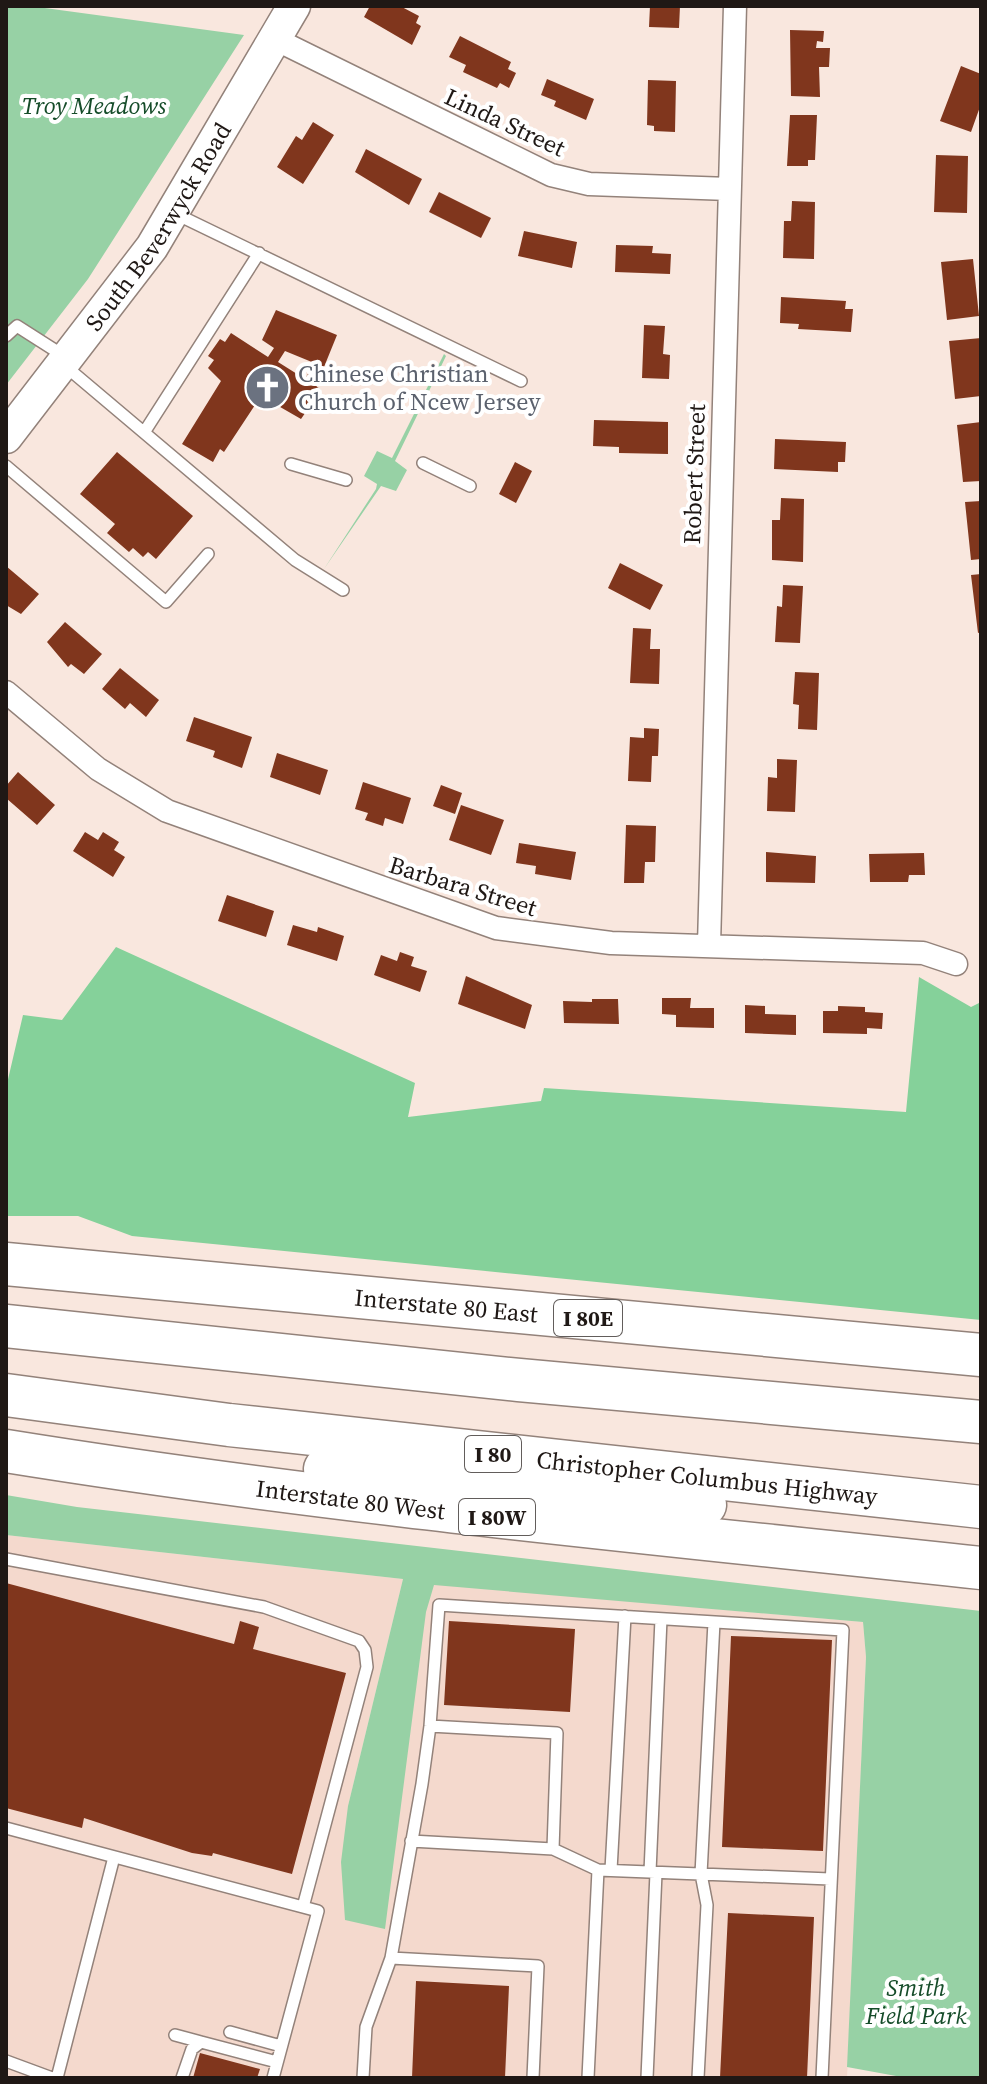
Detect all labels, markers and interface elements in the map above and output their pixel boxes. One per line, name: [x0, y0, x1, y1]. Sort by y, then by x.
street label: Linda Street: [439, 80, 571, 164]
park label: Troy Meadows: [22, 89, 167, 122]
street label: South Beverwyck Road: [77, 116, 239, 337]
place label: Chinese Christian Church of Ncew Jersey: [298, 357, 541, 418]
church icon: Chinese Christian Church of Ncew Jersey: [243, 363, 291, 411]
street label: Robert Street: [675, 403, 713, 545]
street label: Barbara Street: [385, 848, 541, 924]
street label: Interstate 80 East: [353, 1280, 539, 1330]
road number: I 80E: [554, 1300, 622, 1336]
road number: I 80: [465, 1436, 521, 1472]
street label: Christopher Columbus Highway: [535, 1442, 880, 1512]
street label: Interstate 80 West: [254, 1471, 447, 1527]
road number: I 80W: [459, 1499, 535, 1535]
park label: Smith Field Park: [865, 1971, 967, 2032]

